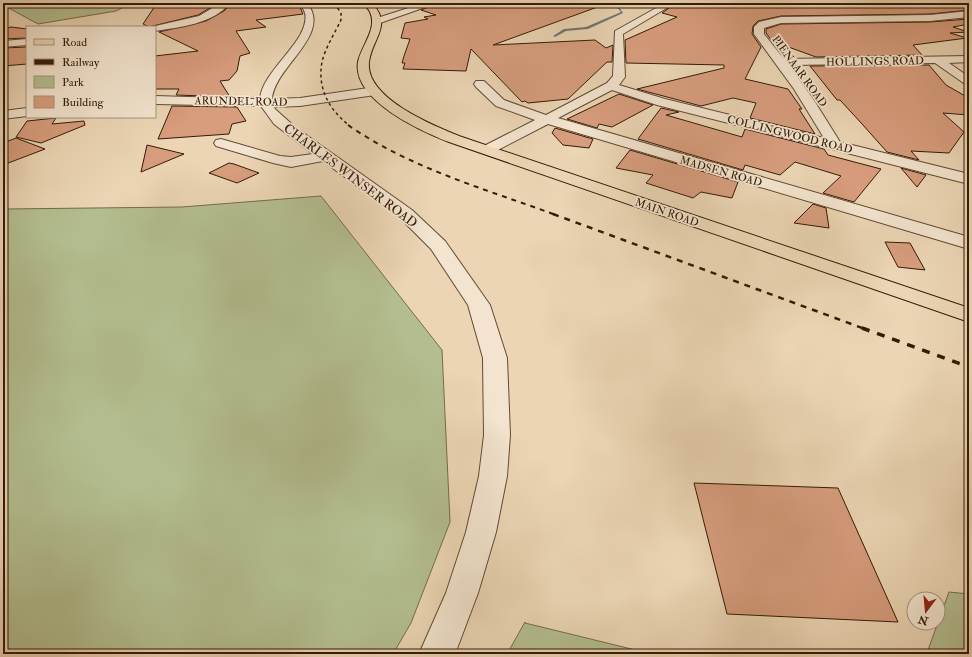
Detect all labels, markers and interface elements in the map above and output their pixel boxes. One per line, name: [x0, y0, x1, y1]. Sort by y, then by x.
legend: [26, 26, 156, 118]
street label: PIENAAR ROAD: [769, 33, 830, 110]
text: Road: [62, 35, 87, 50]
street label: HOLLINGS ROAD: [826, 54, 924, 69]
text: Railway: [62, 55, 100, 70]
text: Park: [62, 75, 84, 90]
street label: ARUNDEL ROAD: [193, 94, 288, 109]
text: Building: [62, 95, 105, 110]
street label: COLLINGWOOD ROAD: [726, 113, 854, 156]
street label: CHARLES WINSER ROAD: [280, 120, 421, 231]
street label: MADSEN ROAD: [678, 153, 764, 189]
street label: MAIN ROAD: [633, 195, 701, 229]
north arrow: [906, 591, 946, 631]
text: N: [916, 612, 931, 628]

